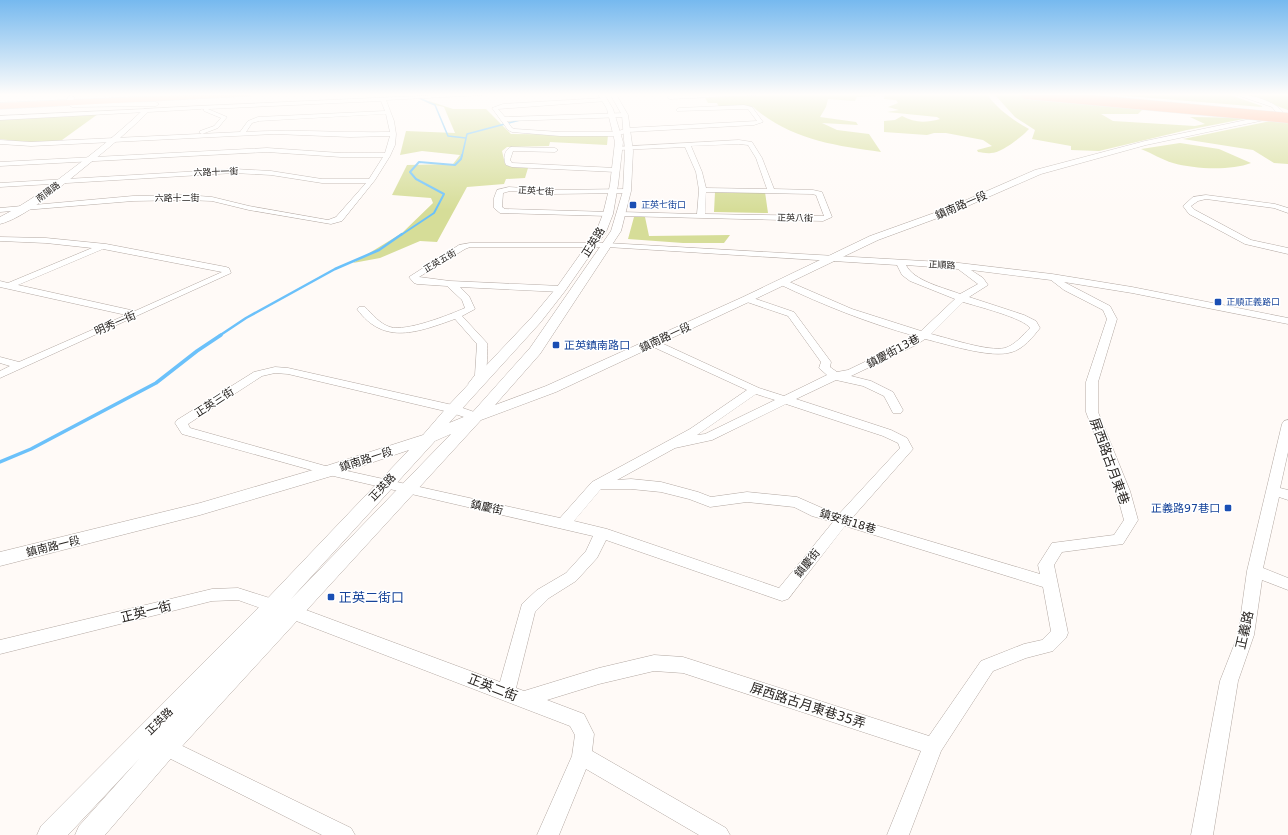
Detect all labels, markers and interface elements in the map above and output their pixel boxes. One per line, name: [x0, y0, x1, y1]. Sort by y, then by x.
street label: 六路十一街: [193, 166, 239, 178]
street label: 南陽路: [34, 180, 62, 204]
street label: 正英七街: [518, 185, 554, 197]
street label: 鎮南路一段: [933, 189, 989, 222]
street label: 六路十二街: [154, 193, 200, 203]
marker: 正英七街口: [628, 200, 638, 210]
place label: 正英七街口: [641, 200, 686, 210]
street label: 正英八街: [777, 213, 813, 223]
street label: 正英路: [579, 225, 608, 260]
street label: 正英五街: [422, 247, 458, 275]
street label: 正順路: [928, 259, 956, 271]
marker: 正順正義路口: [1213, 297, 1223, 307]
place label: 正順正義路口: [1226, 297, 1280, 307]
street label: 明秀一街: [92, 309, 138, 338]
street label: 鎮南路一段: [638, 320, 693, 355]
street label: 鎮慶街13巷: [865, 332, 922, 371]
place label: 正英鎮南路口: [564, 339, 630, 352]
marker: 正英鎮南路口: [551, 340, 561, 350]
street label: 正英三街: [192, 385, 236, 420]
street label: 屏西路古月東巷: [1087, 416, 1132, 506]
street label: 鎮南路一段: [338, 445, 394, 474]
street label: 正英路: [366, 471, 398, 504]
street label: 鎮慶街: [469, 498, 504, 517]
place label: 正義路97巷口: [1151, 502, 1220, 515]
marker: 正義路97巷口: [1223, 503, 1233, 513]
street label: 鎮安街18巷: [818, 507, 877, 536]
street label: 鎮南路一段: [25, 534, 81, 559]
street label: 鎮慶街: [792, 546, 823, 580]
place label: 正英二街口: [339, 590, 404, 605]
marker: 正英二街口: [326, 592, 336, 602]
street label: 正英一街: [119, 598, 173, 625]
street label: 正義路: [1233, 609, 1256, 651]
street label: 正英二街: [466, 671, 520, 704]
street label: 屏西路古月東巷35弄: [748, 680, 867, 731]
street label: 正英路: [143, 705, 176, 738]

